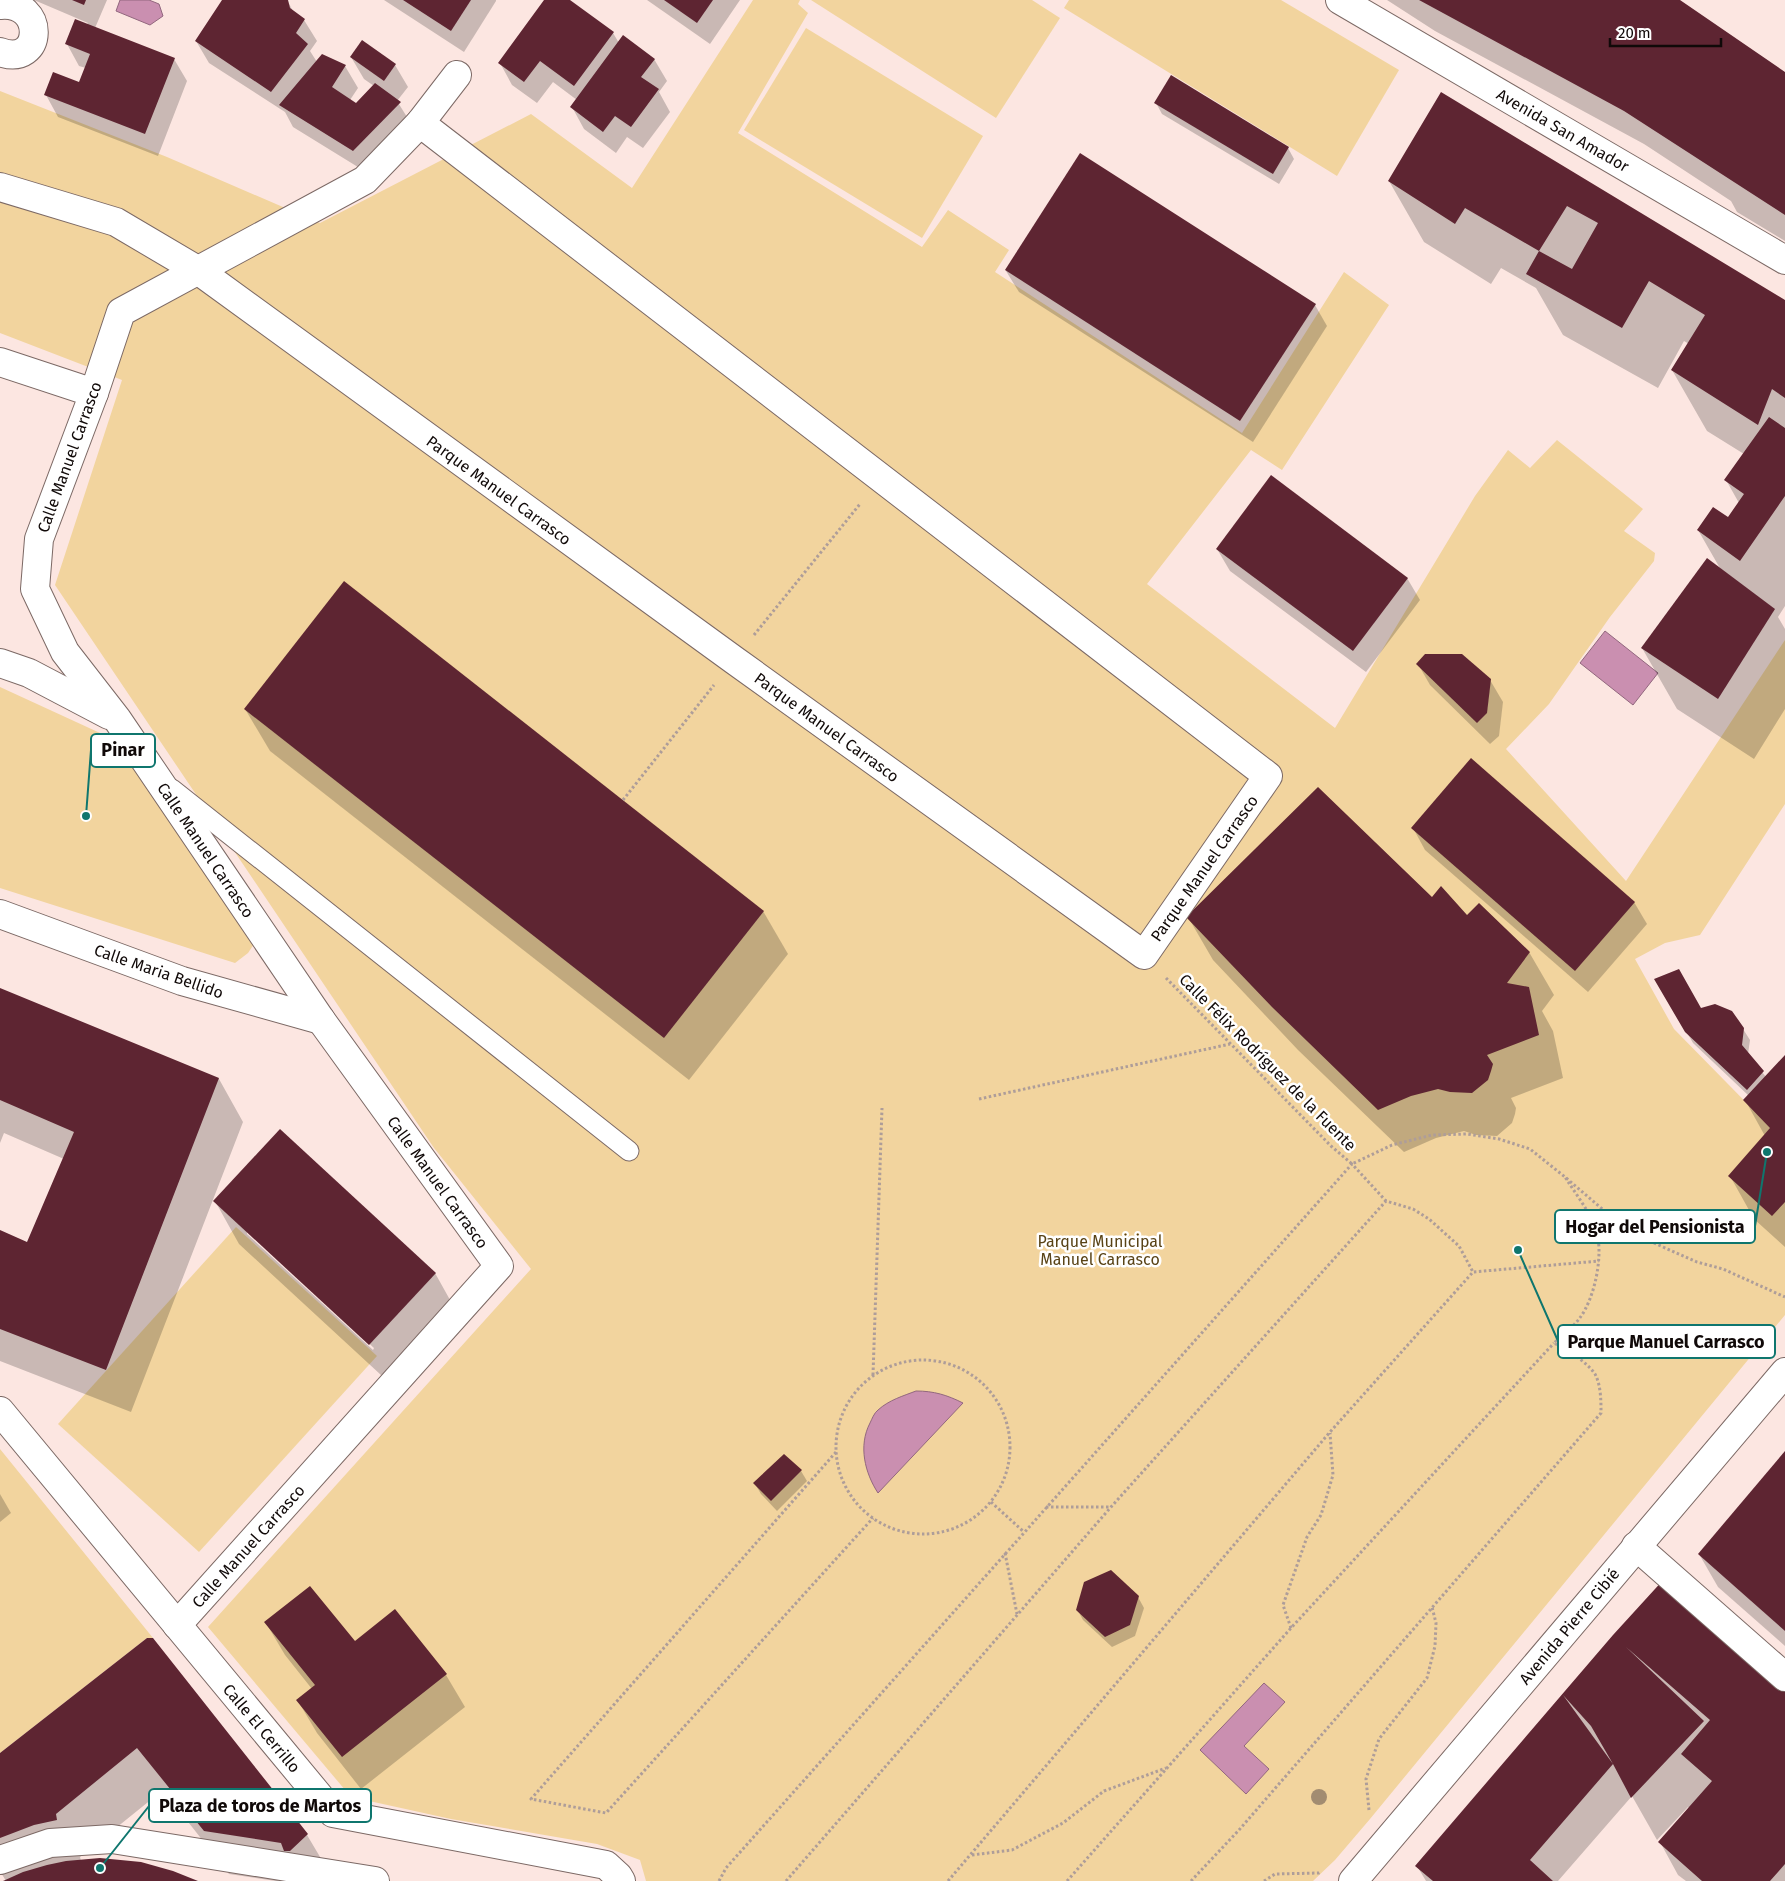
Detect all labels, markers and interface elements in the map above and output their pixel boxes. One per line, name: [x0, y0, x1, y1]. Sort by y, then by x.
scale bar: [1610, 15, 1721, 47]
text: 20 m: [1618, 24, 1651, 42]
street label: Avenida San Amador: [1493, 85, 1633, 177]
street label: Calle Manuel Carrasco: [33, 379, 106, 535]
street label: Parque Manuel Carrasco: [423, 432, 575, 549]
street label: Parque Manuel Carrasco: [751, 669, 903, 786]
callout: Pinar: [91, 734, 155, 767]
text: Pinar: [101, 739, 145, 761]
street label: Calle Manuel Carrasco: [153, 779, 258, 922]
street label: Parque Manuel Carrasco: [1147, 792, 1262, 945]
street label: Calle Maria Bellido: [92, 940, 226, 1003]
street label: Calle Félix Rodríguez de la Fuente: [1175, 970, 1360, 1155]
street label: Calle Manuel Carrasco: [383, 1112, 492, 1252]
callout: Hogar del Pensionista: [1555, 1210, 1755, 1243]
text: Hogar del Pensionista: [1565, 1216, 1745, 1238]
park label: Parque Municipal Manuel Carrasco: [1037, 1232, 1163, 1269]
callout: Parque Manuel Carrasco: [1558, 1325, 1775, 1358]
text: Parque Manuel Carrasco: [1568, 1331, 1764, 1353]
street label: Calle Manuel Carrasco: [188, 1481, 309, 1612]
street label: Avenida Pierre Cibié: [1515, 1564, 1623, 1688]
street label: Calle El Cerrillo: [219, 1680, 304, 1777]
callout: Plaza de toros de Martos: [149, 1789, 371, 1822]
text: Plaza de toros de Martos: [159, 1795, 361, 1817]

